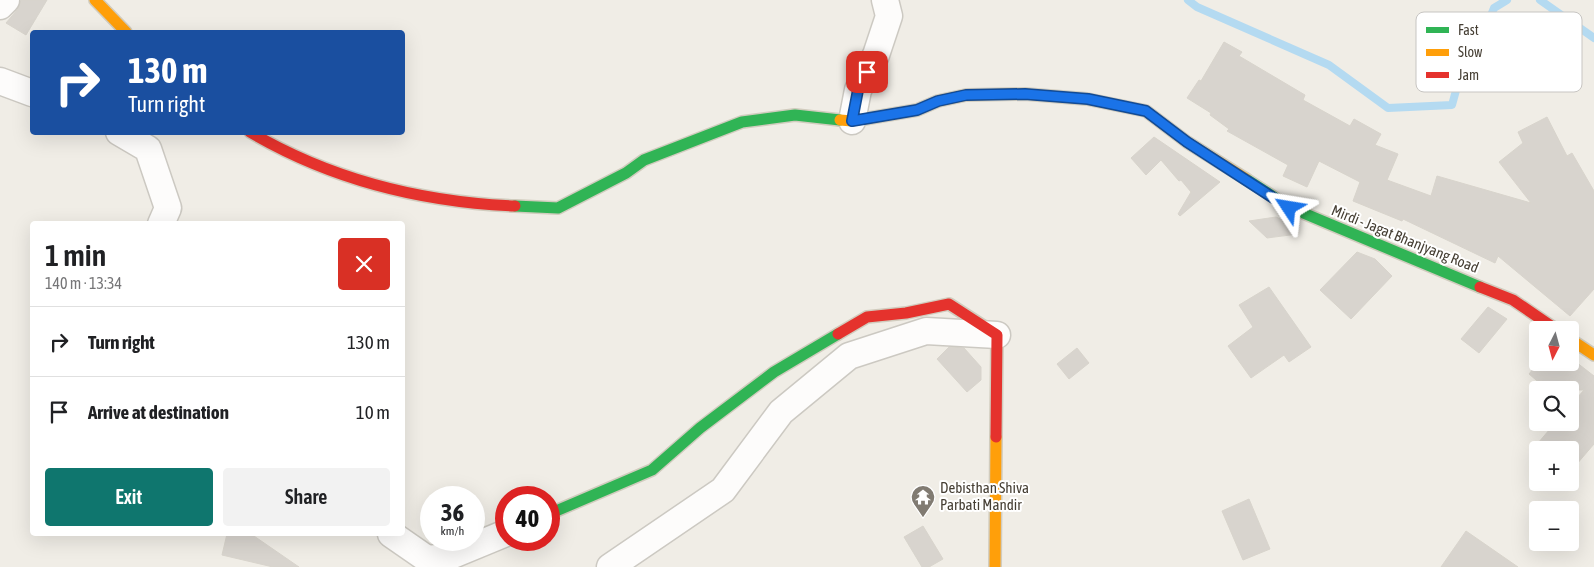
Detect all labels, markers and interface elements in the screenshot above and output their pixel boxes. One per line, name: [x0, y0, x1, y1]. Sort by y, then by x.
legend: [1416, 12, 1582, 92]
text: Fast: [1458, 22, 1479, 38]
text: Slow: [1458, 44, 1483, 60]
icon: right: [45, 50, 110, 115]
text: 130 m: [128, 50, 207, 90]
pin: [846, 51, 888, 93]
icon: arrive: [853, 58, 881, 86]
text: Jam: [1458, 67, 1479, 83]
text: Turn right: [128, 91, 205, 117]
position arrow: [1262, 181, 1314, 233]
street label: Mirdi - Jagat Bhanjyang Road: [1329, 201, 1481, 276]
text: 1 min: [45, 238, 106, 272]
button: close: [338, 238, 390, 290]
text: 140 m · 13:34: [45, 274, 122, 292]
north arrow: [1529, 321, 1579, 371]
map controls: [1529, 321, 1579, 551]
icon: right: [45, 328, 73, 356]
text: Turn right: [88, 331, 155, 353]
text: 130 m: [347, 331, 390, 353]
button: search: [1529, 381, 1579, 431]
icon: arrive: [45, 398, 73, 426]
text: Arrive at destination: [88, 401, 229, 423]
text: 10 m: [356, 401, 390, 423]
button: +: [1529, 441, 1579, 491]
button: Exit: [45, 468, 213, 526]
button: Share: [223, 468, 390, 526]
place label: Debisthan Shiva Parbati Mandir: [940, 479, 1029, 513]
temple icon: Debisthan Shiva Parbati Mandir: [910, 484, 936, 518]
speed limit sign: 40: [495, 486, 560, 551]
text: 36: [441, 498, 464, 526]
button: −: [1529, 501, 1579, 551]
text: km/h: [441, 524, 464, 538]

